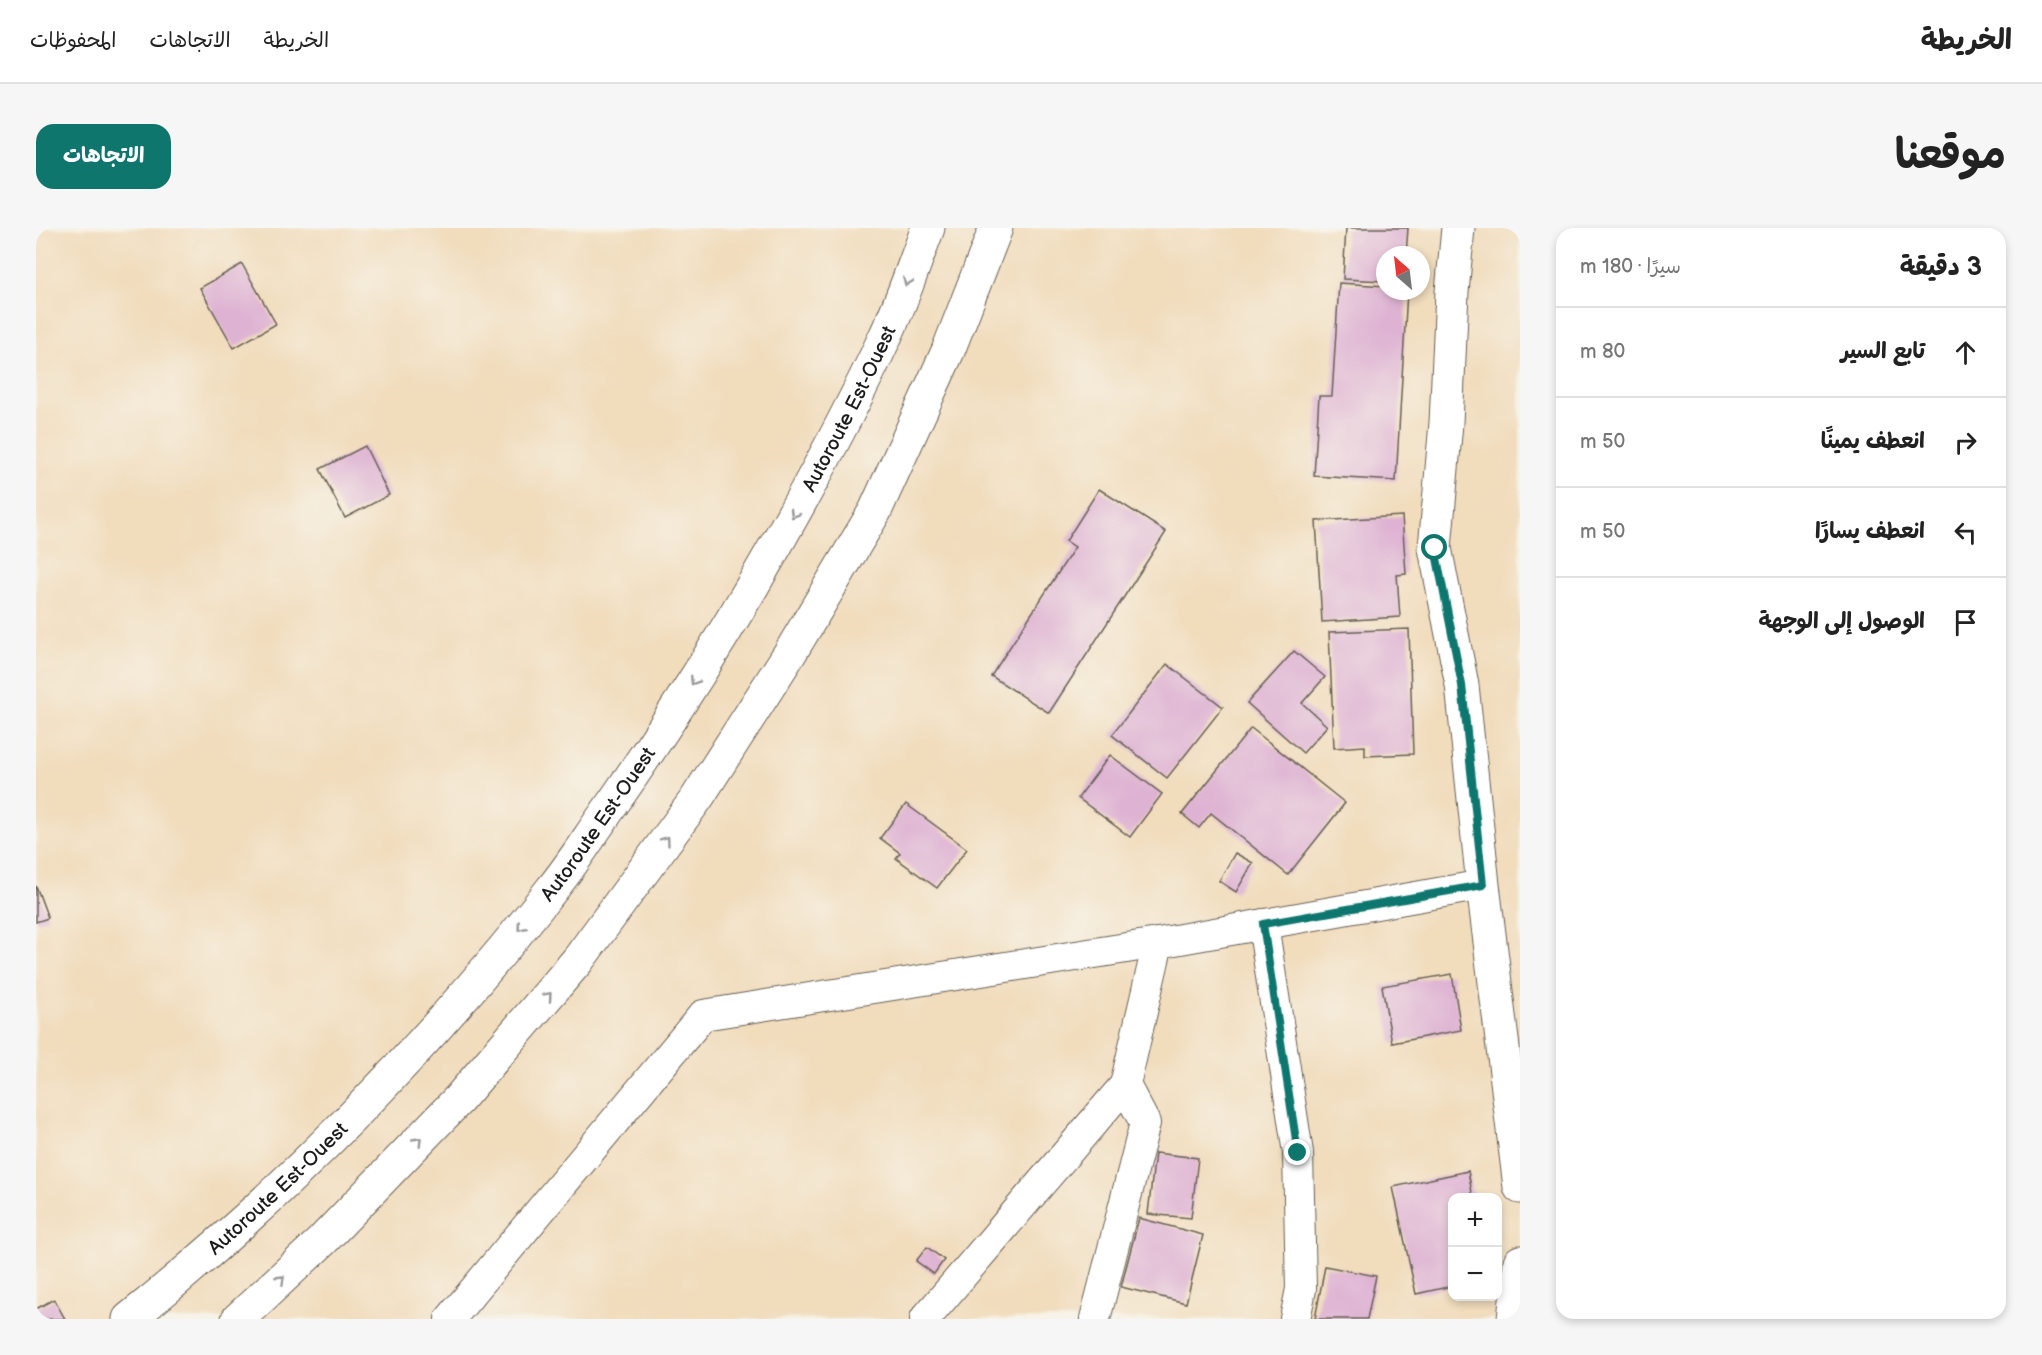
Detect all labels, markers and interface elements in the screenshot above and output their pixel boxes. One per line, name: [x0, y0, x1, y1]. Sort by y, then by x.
text: الخريطة: [1921, 24, 2012, 57]
text: المحفوظات: [30, 28, 116, 53]
text: الاتجاهات: [149, 28, 231, 53]
text: الخريطة: [264, 28, 329, 53]
button: الاتجاهات: [36, 124, 171, 189]
text: موقعنا: [1895, 130, 2006, 181]
north arrow: [1376, 246, 1430, 300]
text: 3 دقيقة: [1900, 252, 1982, 283]
text: سيرًا · 180 m: [1580, 255, 1681, 279]
one-way arrow: [902, 276, 914, 287]
street label: Autoroute Est-Ouest: [797, 322, 902, 496]
icon: ahead: [1949, 336, 1982, 369]
text: تابع السير: [1841, 338, 1925, 365]
text: 80 m: [1580, 340, 1625, 364]
icon: right: [1949, 426, 1982, 459]
text: انعطف يمينًا: [1821, 428, 1925, 455]
text: 50 m: [1580, 430, 1625, 454]
one-way arrow: [790, 508, 801, 518]
icon: left: [1949, 516, 1982, 549]
text: انعطف يسارًا: [1815, 518, 1925, 545]
text: 50 m: [1580, 520, 1625, 544]
route start: [1421, 534, 1447, 560]
icon: arrive: [1949, 606, 1982, 639]
text: الوصول إلى الوجهة: [1758, 608, 1925, 635]
one-way arrow: [690, 675, 701, 686]
street label: Autoroute Est-Ouest: [536, 743, 661, 906]
one-way arrow: [659, 836, 670, 847]
one-way arrow: [518, 920, 529, 931]
one-way arrow: [541, 992, 552, 1002]
street label: Autoroute Est-Ouest: [203, 1117, 353, 1260]
one-way arrow: [411, 1137, 422, 1148]
route end: [1284, 1139, 1310, 1165]
map controls: [1448, 1193, 1502, 1301]
button: +: [1448, 1193, 1502, 1247]
button: −: [1448, 1247, 1502, 1301]
one-way arrow: [274, 1275, 284, 1286]

